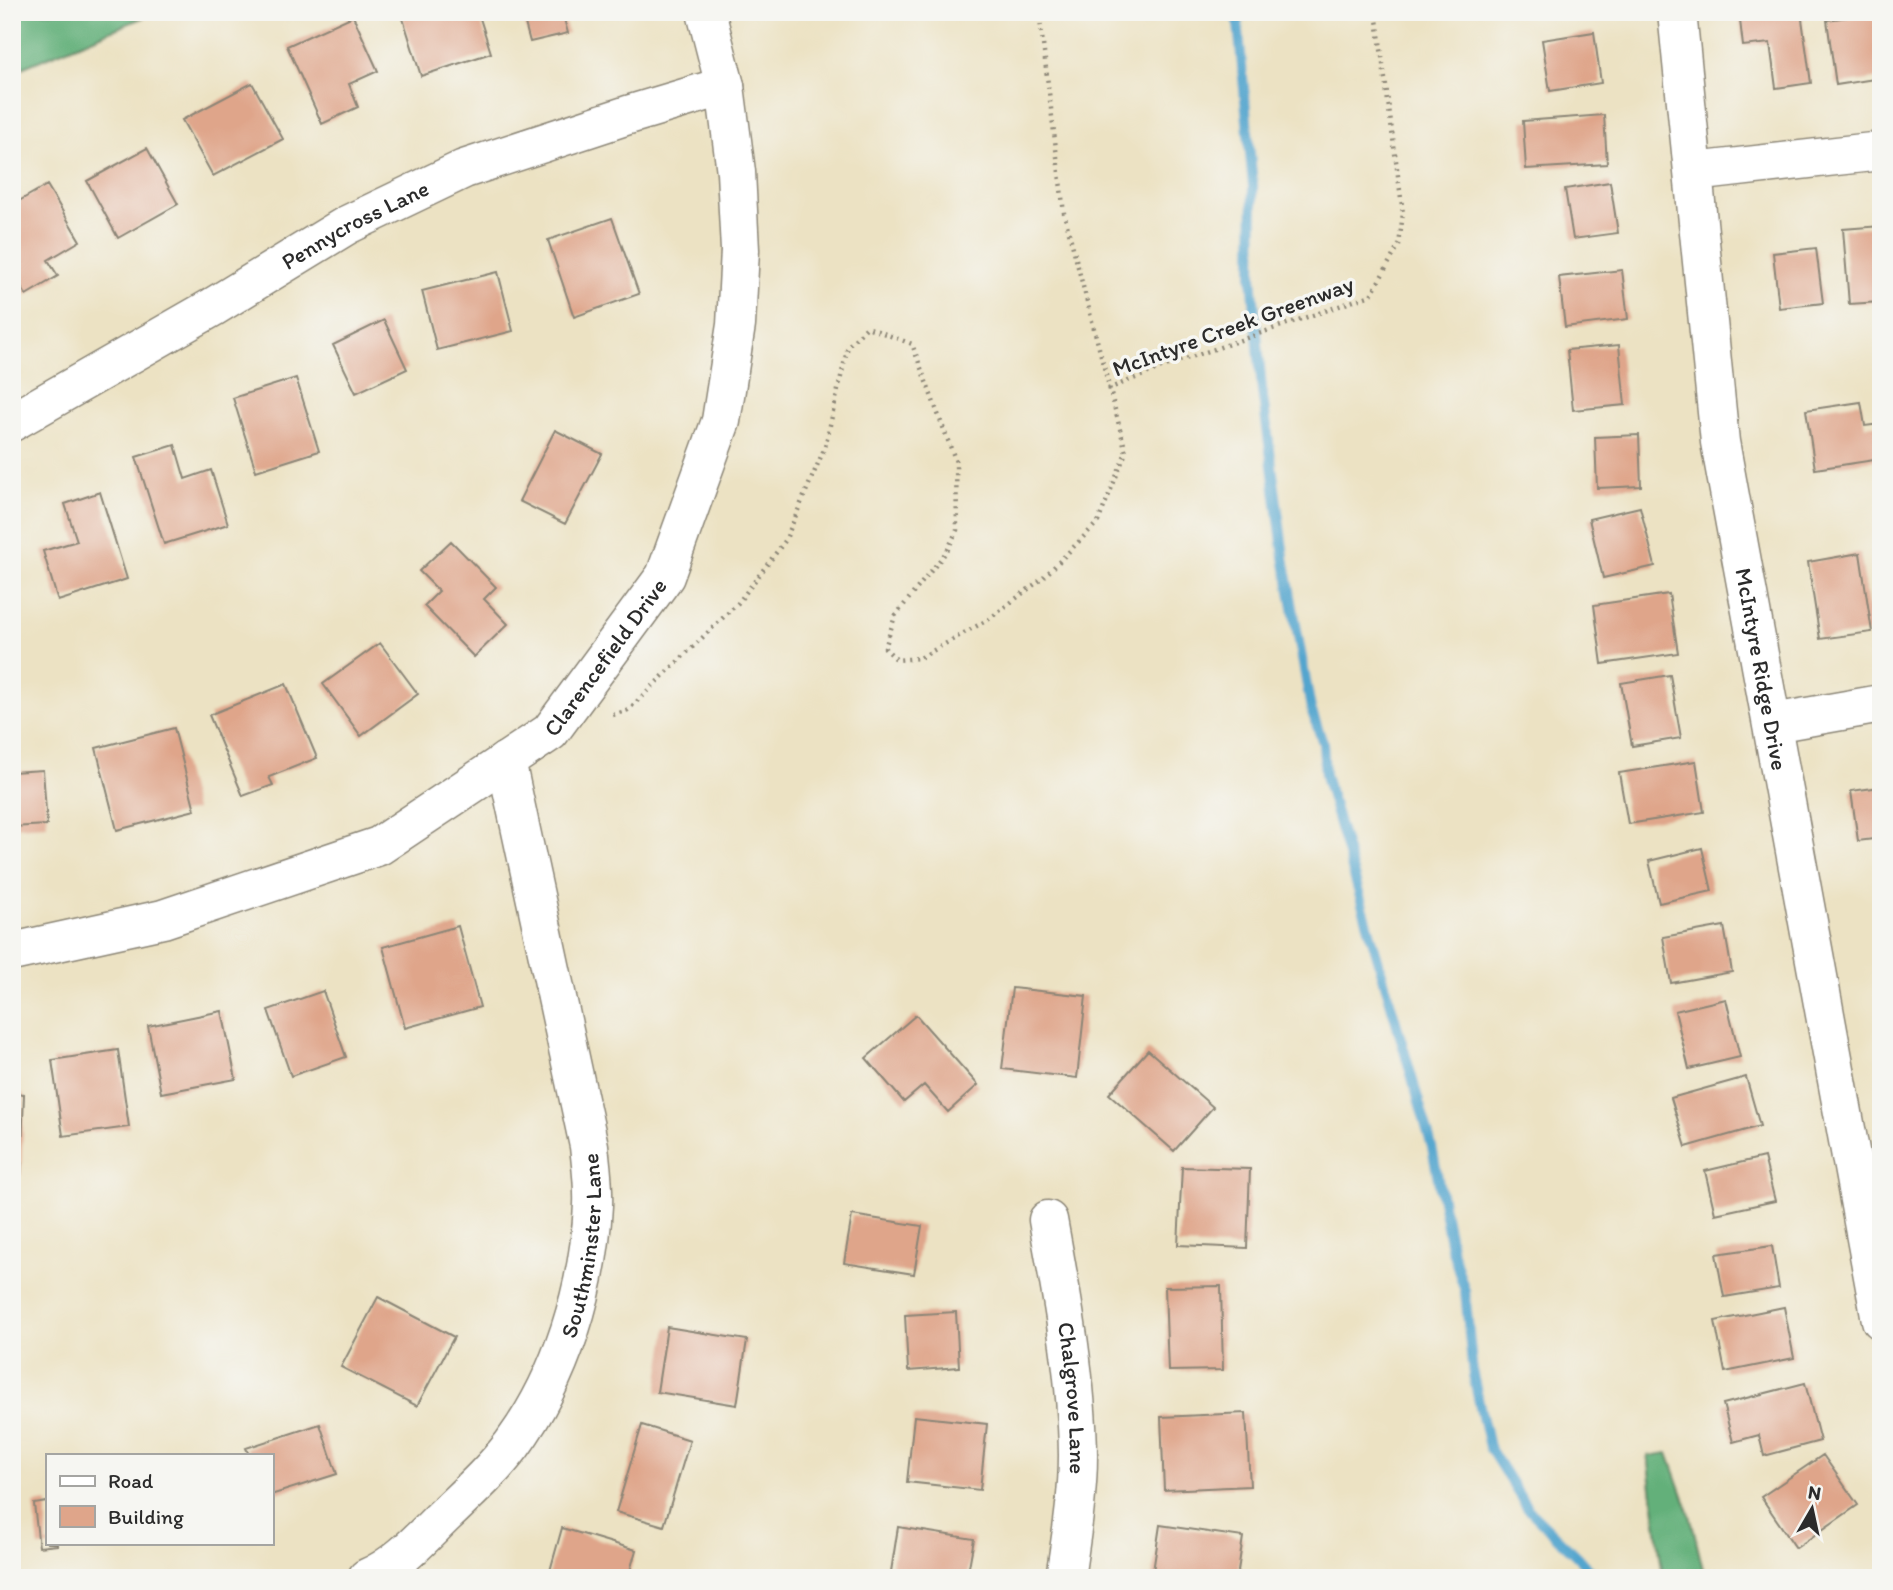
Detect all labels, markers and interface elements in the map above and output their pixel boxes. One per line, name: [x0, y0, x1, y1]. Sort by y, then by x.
street label: Pennycross Lane: [276, 174, 433, 276]
street label: McIntyre Creek Greenway: [1108, 269, 1358, 383]
street label: McIntyre Ridge Drive: [1729, 566, 1794, 772]
street label: Clarencefield Drive: [538, 573, 673, 742]
street label: Southminster Lane: [554, 1152, 607, 1341]
street label: Chalgrove Lane: [1052, 1320, 1092, 1475]
legend: [46, 1454, 273, 1544]
text: Road: [108, 1468, 154, 1493]
north arrow: [1778, 1474, 1848, 1544]
text: N: [1806, 1480, 1823, 1505]
text: Building: [108, 1504, 184, 1529]

